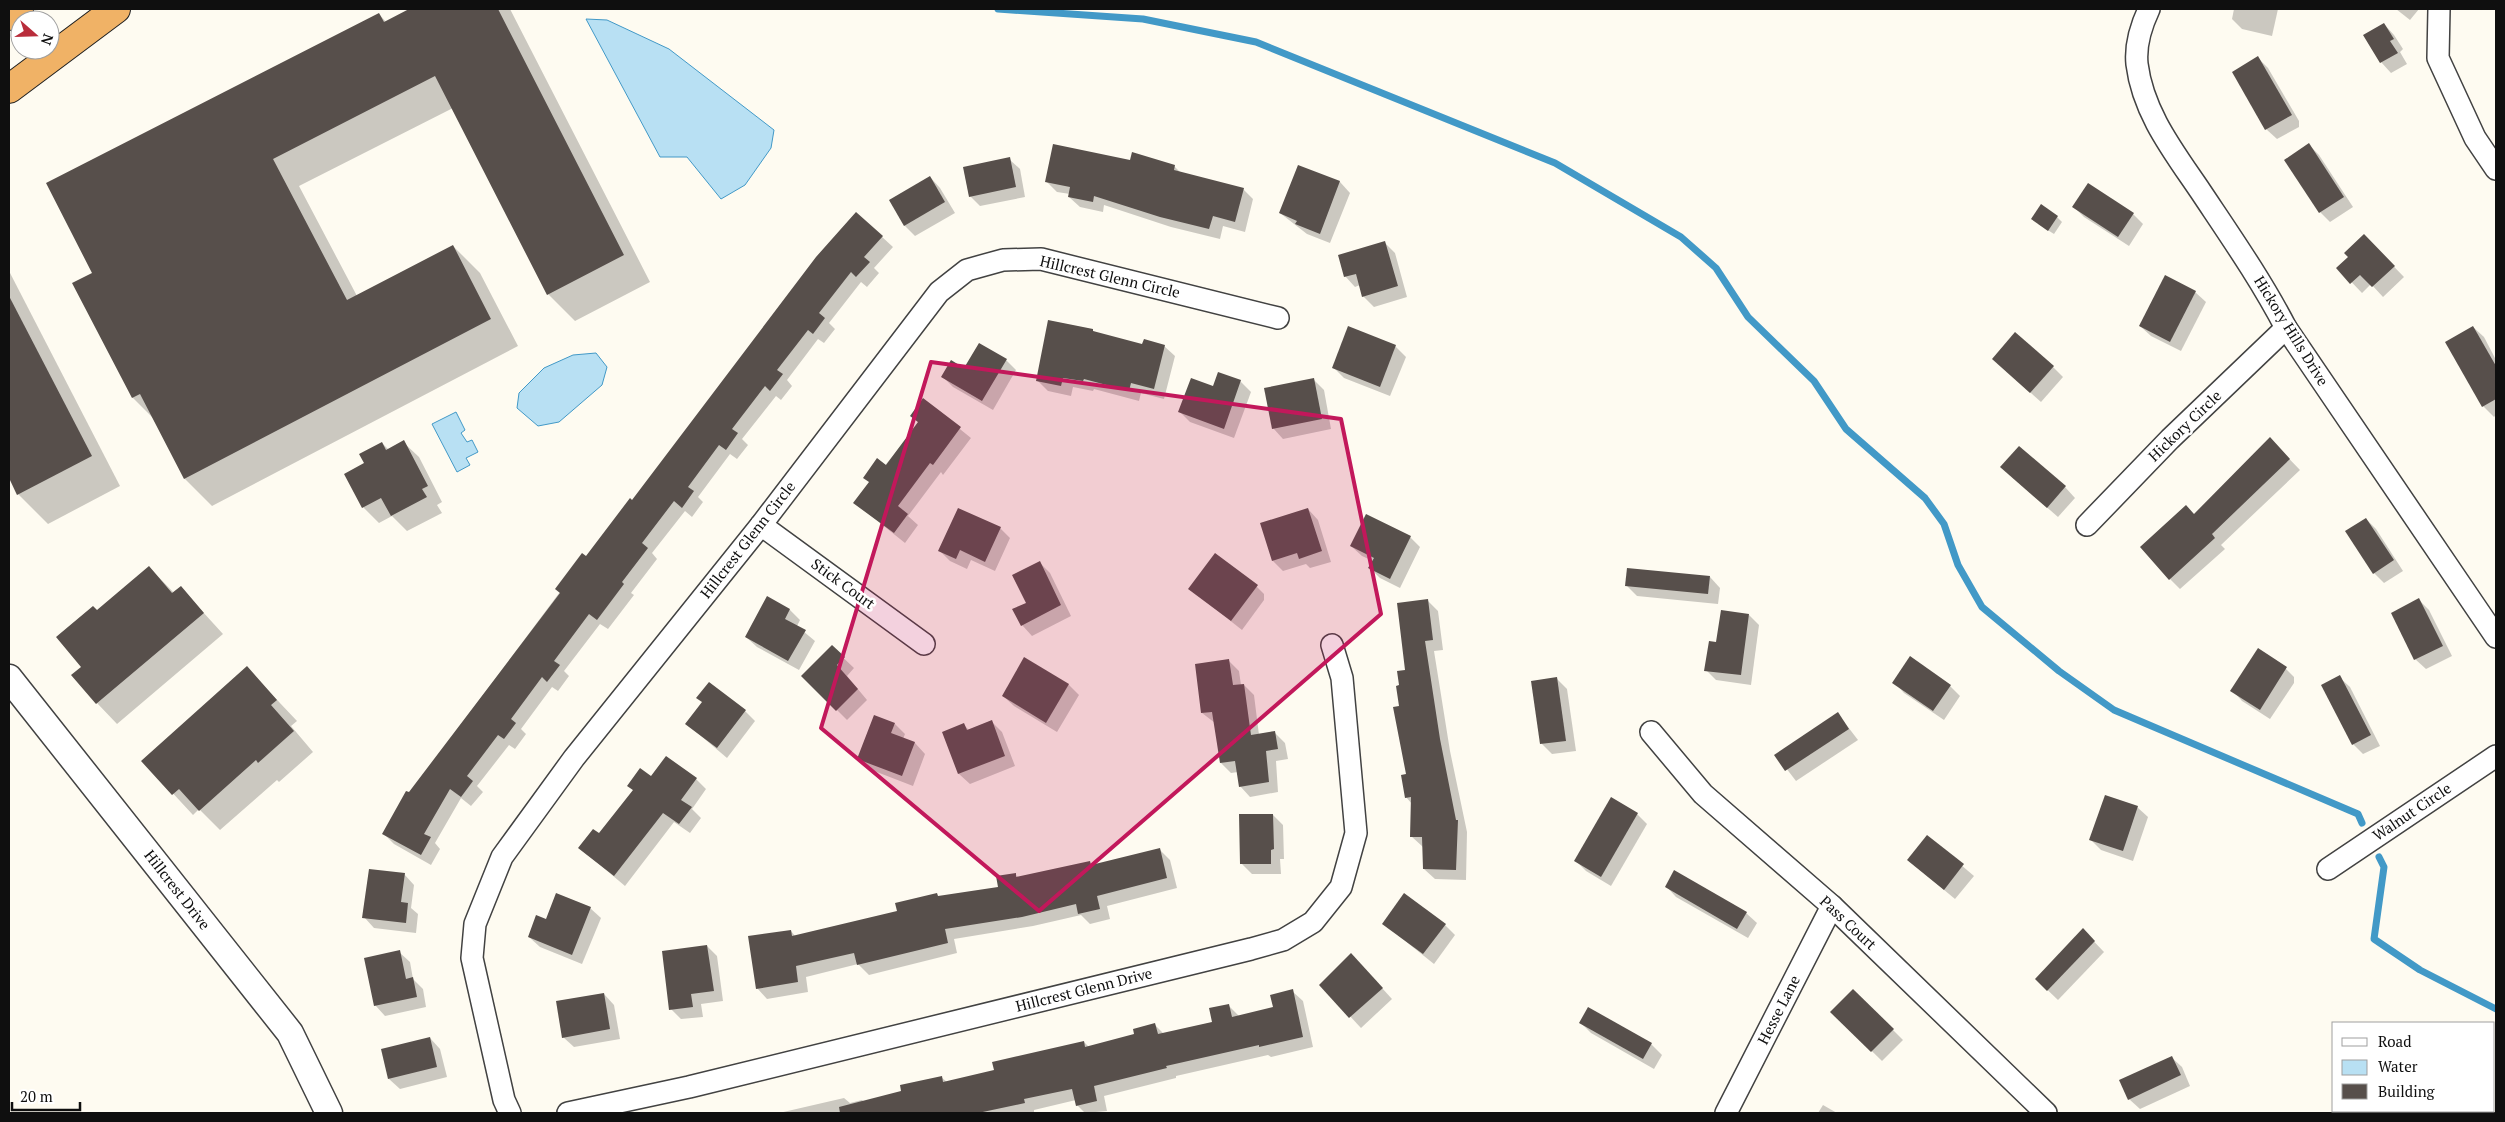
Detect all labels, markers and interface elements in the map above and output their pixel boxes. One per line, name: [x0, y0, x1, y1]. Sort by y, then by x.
north arrow: [10, 10, 60, 60]
text: N: [37, 31, 58, 48]
street label: Hillcrest Glenn Circle: [1038, 250, 1182, 302]
street label: Hickory Hills Drive: [2250, 272, 2334, 389]
street label: Hickory Circle: [2143, 385, 2225, 465]
street label: Hillcrest Glenn Circle: [695, 477, 799, 602]
street label: Stick Court: [808, 553, 880, 613]
street label: Walnut Circle: [2368, 777, 2455, 845]
street label: Hillcrest Drive: [140, 845, 215, 933]
street label: Pass Court: [1816, 891, 1882, 954]
street label: Hillcrest Glenn Drive: [1013, 962, 1154, 1016]
street label: Hesse Lane: [1752, 972, 1804, 1047]
legend: [2332, 1022, 2495, 1112]
text: Road: [2378, 1031, 2411, 1051]
text: Water: [2378, 1056, 2418, 1076]
scale bar: [12, 1080, 80, 1112]
text: Building: [2378, 1081, 2436, 1101]
text: 20 m: [20, 1086, 53, 1106]

